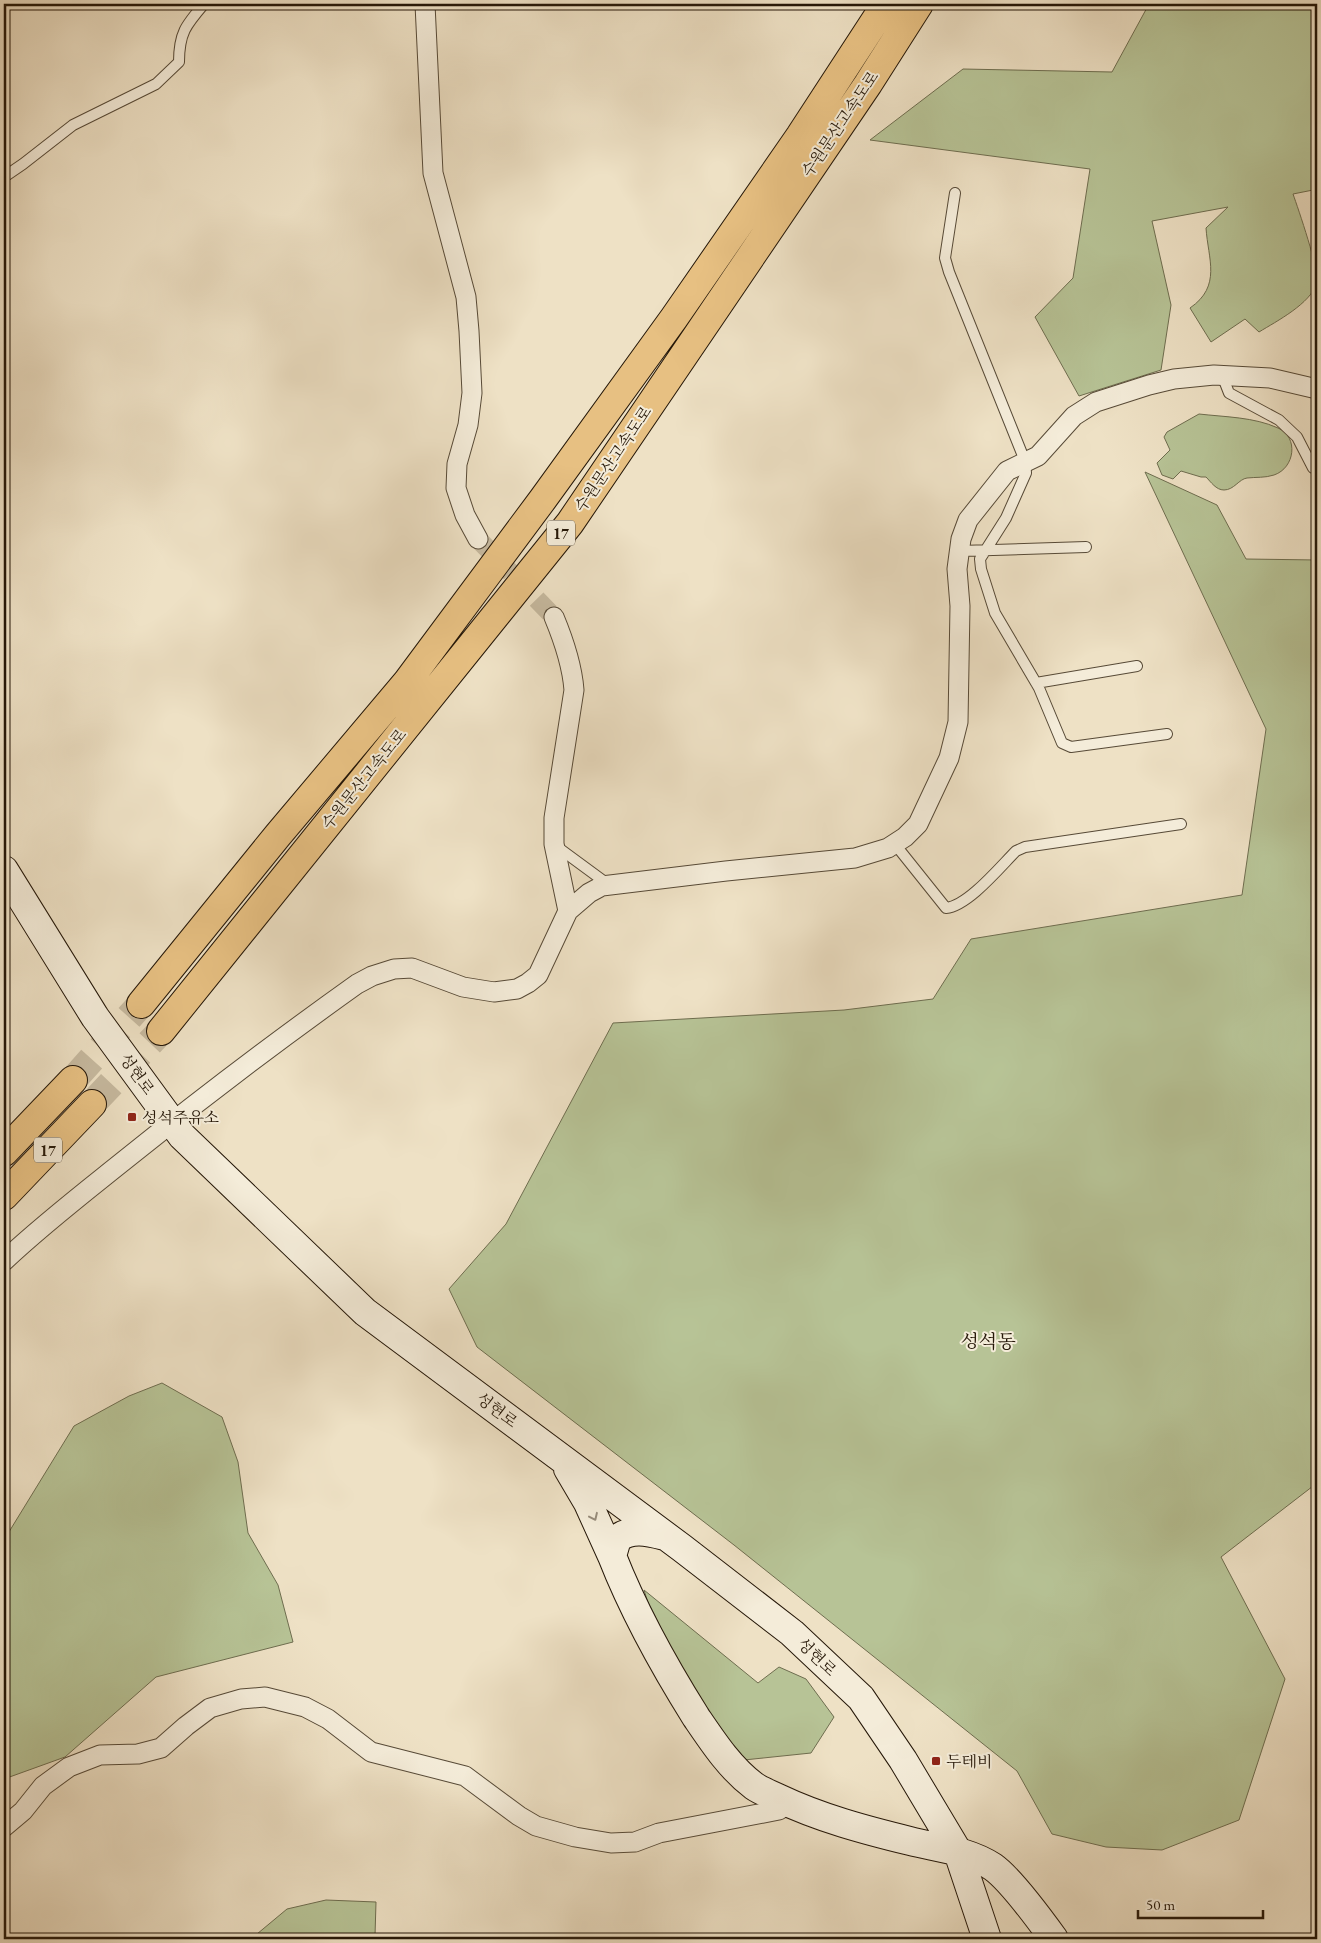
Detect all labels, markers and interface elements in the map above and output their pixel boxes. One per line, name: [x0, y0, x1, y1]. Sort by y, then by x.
street label: 수원문산고속도로: [797, 66, 884, 181]
street label: 수원문산고속도로: [570, 401, 657, 516]
road number: 17: [547, 520, 575, 546]
street label: 수원문산고속도로: [317, 724, 411, 834]
street label: 성현로: [115, 1049, 159, 1099]
place label: 성석주유소: [142, 1107, 219, 1128]
marker: 성석주유소: [126, 1111, 138, 1123]
road number: 17: [34, 1138, 62, 1162]
district label: 성석동: [960, 1329, 1016, 1354]
street label: 성현로: [472, 1388, 522, 1433]
one-way arrow: [588, 1512, 598, 1521]
street label: 성현로: [793, 1633, 841, 1681]
place label: 두테비: [946, 1751, 992, 1772]
marker: 두테비: [930, 1755, 942, 1767]
scale bar: [1138, 1888, 1264, 1920]
text: 50 m: [1146, 1895, 1175, 1914]

